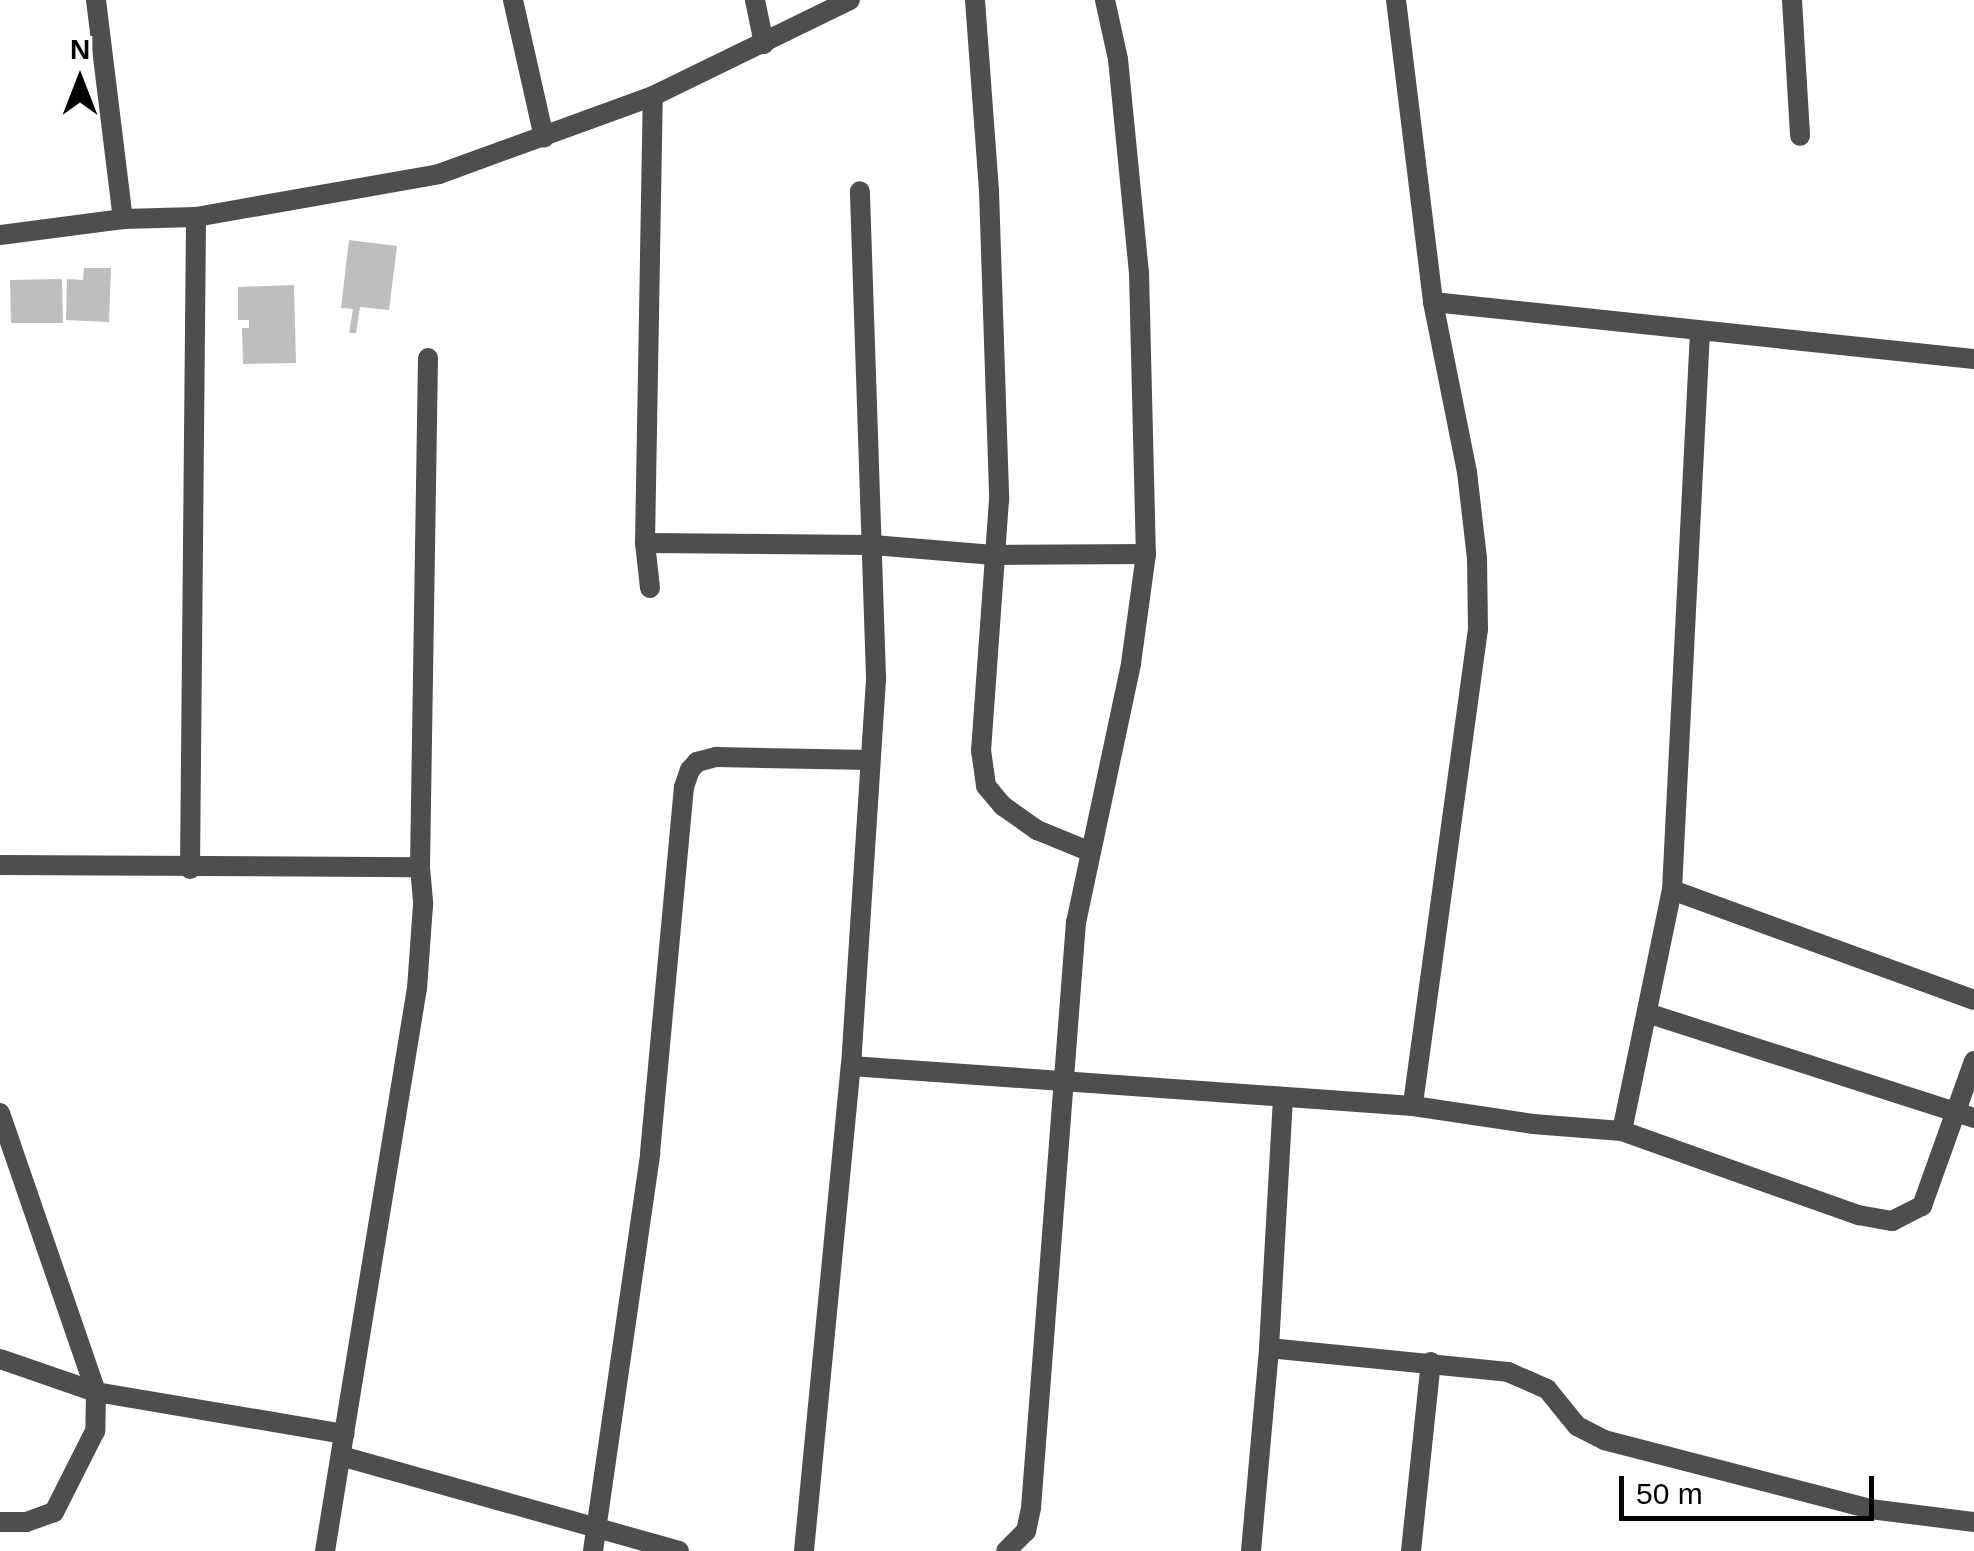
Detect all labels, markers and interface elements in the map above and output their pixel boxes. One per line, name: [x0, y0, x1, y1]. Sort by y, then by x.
north arrow: [30, 30, 130, 130]
text: N: [70, 34, 90, 65]
scale bar: [1624, 1456, 1879, 1518]
text: 50 m: [1636, 1477, 1703, 1510]

